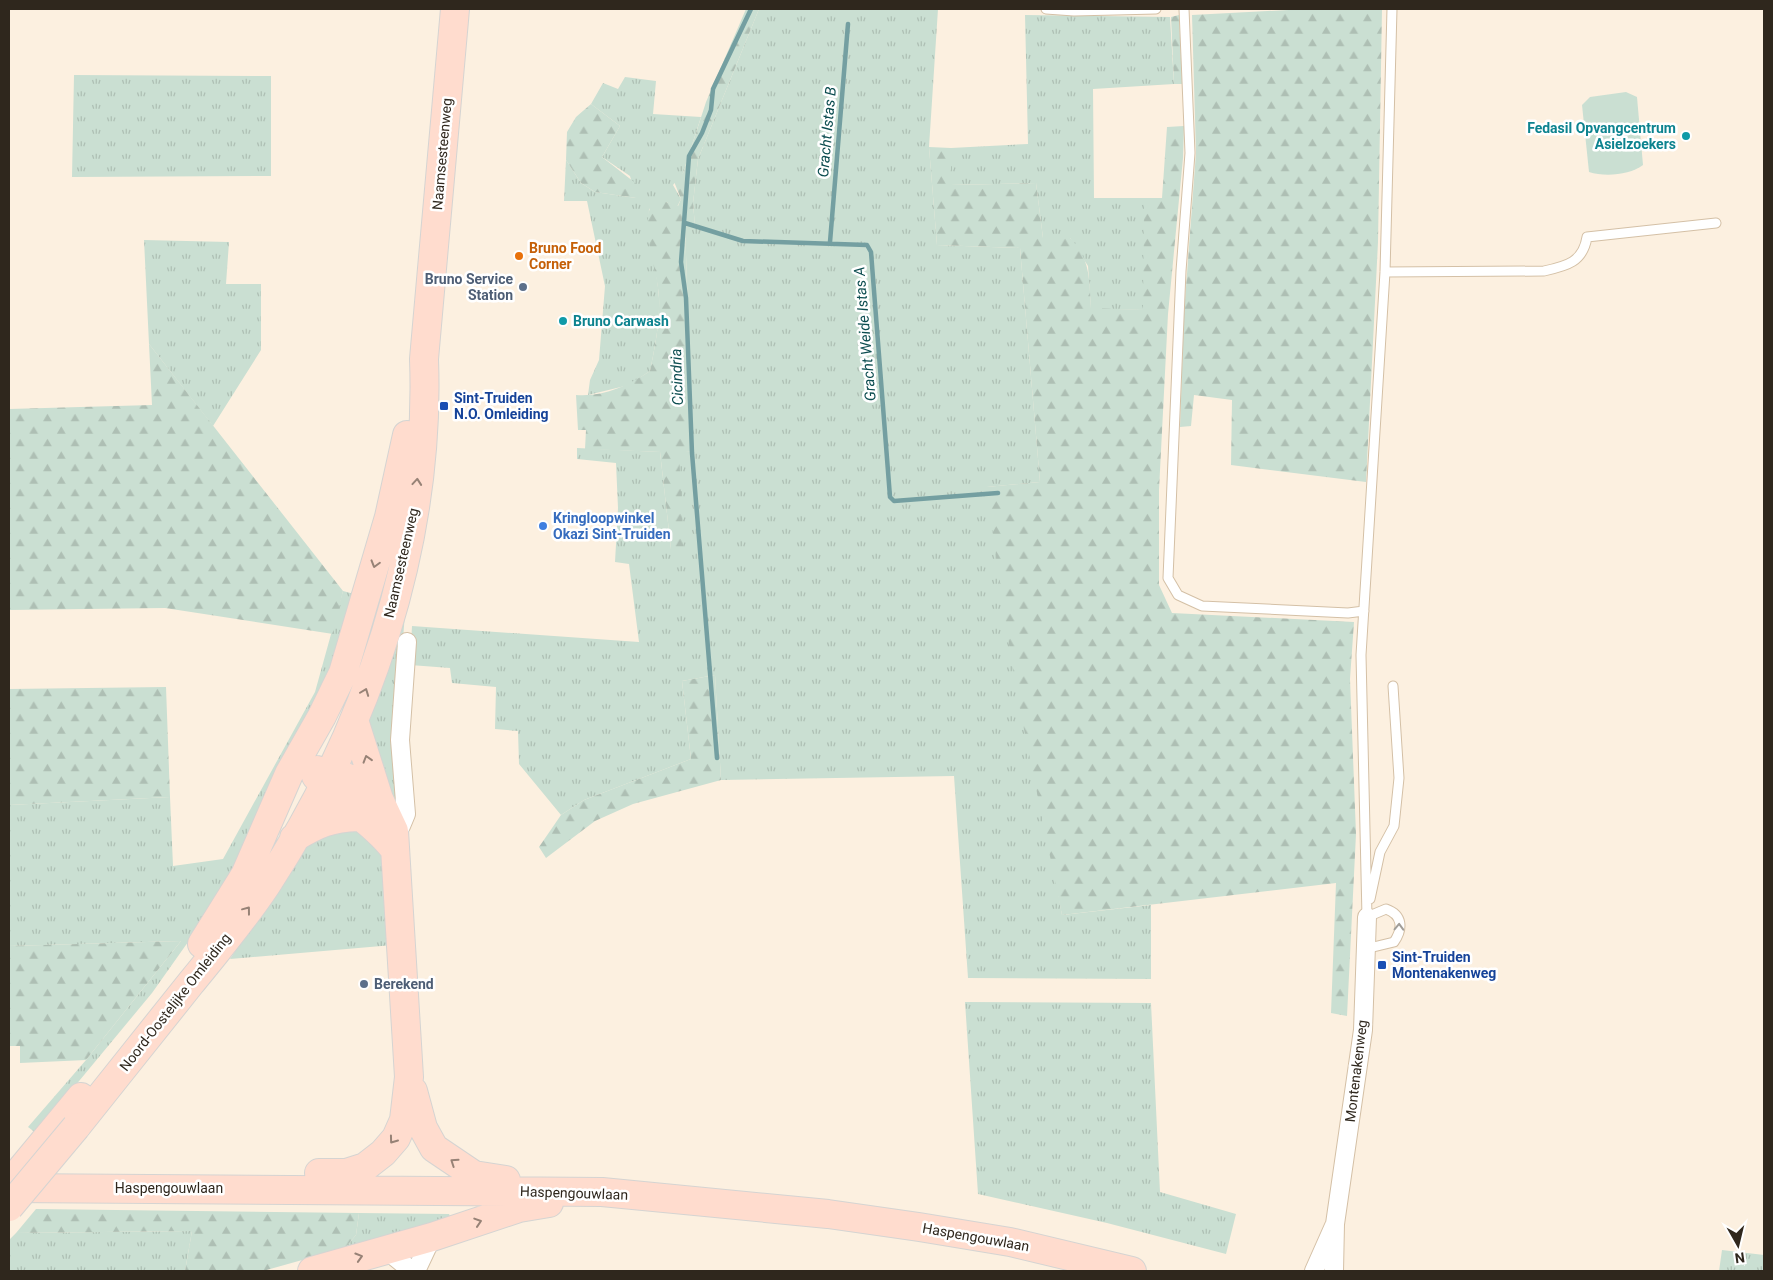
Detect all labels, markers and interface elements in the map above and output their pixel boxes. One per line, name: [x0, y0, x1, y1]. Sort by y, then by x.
water label: Gracht Istas B: [814, 86, 840, 178]
street label: Naamsesteenweg: [429, 97, 455, 211]
place label: Fedasil Opvangcentrum Asielzoekers: [1527, 120, 1676, 152]
marker: Fedasil Opvangcentrum Asielzoekers: [1680, 130, 1692, 142]
place label: Bruno Food Corner: [529, 240, 601, 272]
marker: Bruno Food Corner: [513, 250, 525, 262]
water label: Gracht Weide Istas A: [850, 266, 880, 402]
place label: Bruno Service Station: [425, 271, 513, 303]
marker: Bruno Service Station: [517, 281, 529, 293]
place label: Bruno Carwash: [573, 313, 669, 329]
marker: Bruno Carwash: [557, 315, 569, 327]
water label: Cicindria: [667, 348, 687, 406]
place label: Sint-Truiden N.O. Omleiding: [454, 390, 549, 422]
marker: Sint-Truiden N.O. Omleiding: [438, 400, 450, 412]
one-way arrow: [412, 477, 423, 485]
street label: Naamsesteenweg: [381, 506, 421, 620]
place label: Kringloopwinkel Okazi Sint-Truiden: [553, 510, 671, 542]
marker: Kringloopwinkel Okazi Sint-Truiden: [537, 520, 549, 532]
one-way arrow: [371, 559, 381, 568]
one-way arrow: [359, 689, 369, 697]
one-way arrow: [363, 755, 373, 764]
one-way arrow: [242, 907, 250, 916]
one-way arrow: [1394, 922, 1404, 930]
street label: Noord-Oostelijke Omleiding: [116, 930, 234, 1074]
place label: Sint-Truiden Montenakenweg: [1392, 949, 1496, 981]
marker: Sint-Truiden Montenakenweg: [1376, 959, 1388, 971]
place label: Berekend: [374, 976, 434, 992]
marker: Berekend: [358, 978, 370, 990]
street label: Montenakenweg: [1342, 1019, 1370, 1123]
one-way arrow: [391, 1134, 399, 1143]
one-way arrow: [451, 1159, 460, 1168]
street label: Haspengouwlaan: [115, 1180, 223, 1196]
street label: Haspengouwlaan: [520, 1183, 628, 1203]
one-way arrow: [474, 1217, 482, 1227]
street label: Haspengouwlaan: [921, 1220, 1031, 1254]
north arrow: [1713, 1220, 1763, 1270]
text: N: [1734, 1249, 1746, 1266]
one-way arrow: [354, 1253, 363, 1263]

